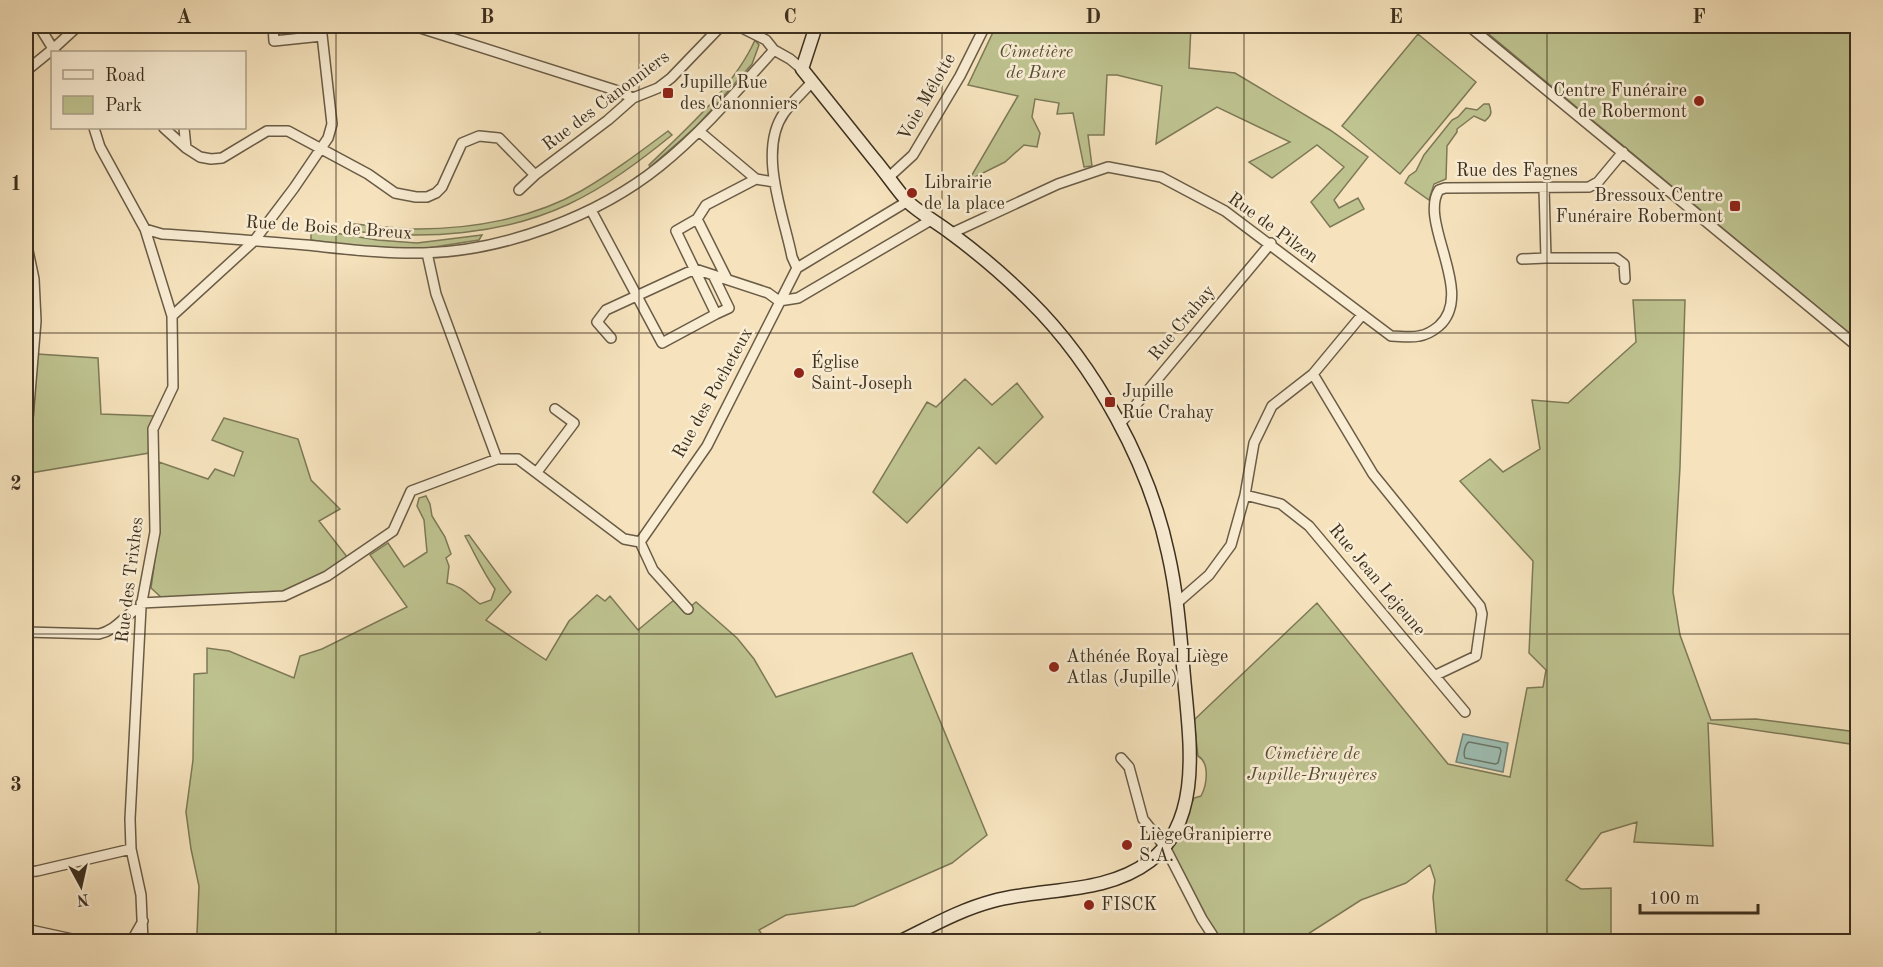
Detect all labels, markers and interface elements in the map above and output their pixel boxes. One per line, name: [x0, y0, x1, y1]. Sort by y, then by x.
text: A: [176, 8, 192, 28]
text: B: [480, 8, 494, 28]
text: C: [783, 8, 797, 28]
text: D: [1085, 8, 1101, 28]
text: E: [1389, 8, 1403, 28]
text: F: [1692, 8, 1706, 28]
park label: Cimetière de Bure: [999, 43, 1073, 82]
street label: Rue des Canonniers: [539, 47, 673, 154]
street label: Voie Mélotte: [895, 50, 959, 144]
legend: [51, 51, 246, 129]
text: Road: [105, 67, 145, 85]
place label: Jupille Rue des Canonniers: [680, 74, 798, 113]
place label: Centre Funéraire de Robermont: [1553, 82, 1687, 121]
marker: Jupille Rue des Canonniers: [661, 86, 675, 100]
marker: Centre Funéraire de Robermont: [1692, 94, 1706, 108]
text: Park: [105, 97, 142, 115]
street label: Rue des Fagnes: [1456, 162, 1578, 180]
place label: Librairie de la place: [924, 174, 1005, 213]
text: 1: [10, 175, 22, 195]
marker: Librairie de la place: [905, 186, 919, 200]
place label: Bressoux Centre Funéraire Robermont: [1555, 187, 1723, 226]
street label: Rue de Pilzen: [1225, 189, 1322, 267]
marker: Bressoux Centre Funéraire Robermont: [1728, 199, 1742, 213]
street label: Rue de Bois de Breux: [245, 213, 413, 243]
street label: Rue Crahay: [1146, 282, 1219, 364]
street label: Rue des Pocheteux: [670, 325, 756, 461]
place label: Église Saint-Joseph: [811, 350, 913, 393]
marker: Église Saint-Joseph: [792, 366, 806, 380]
place label: Jupille Rue Crahay: [1122, 383, 1215, 422]
marker: Jupille Rue Crahay: [1103, 395, 1117, 409]
text: 2: [10, 475, 22, 495]
street label: Rue des Trixhes: [113, 516, 147, 644]
street label: Rue Jean Lejeune: [1325, 521, 1429, 639]
place label: Athénée Royal Liège Atlas (Jupille): [1066, 648, 1228, 687]
marker: Athénée Royal Liège Atlas (Jupille): [1047, 660, 1061, 674]
park label: Cimetière de Jupille-Bruyères: [1247, 745, 1377, 784]
text: 3: [10, 776, 22, 796]
place label: LiègeGranipierre S.A.: [1139, 826, 1272, 865]
marker: LiègeGranipierre S.A.: [1120, 838, 1134, 852]
north arrow: [51, 856, 111, 916]
scale bar: [1640, 877, 1758, 915]
text: N: [75, 890, 90, 908]
text: 100 m: [1649, 890, 1700, 908]
place label: FISCK: [1101, 896, 1157, 914]
marker: FISCK: [1082, 898, 1096, 912]

